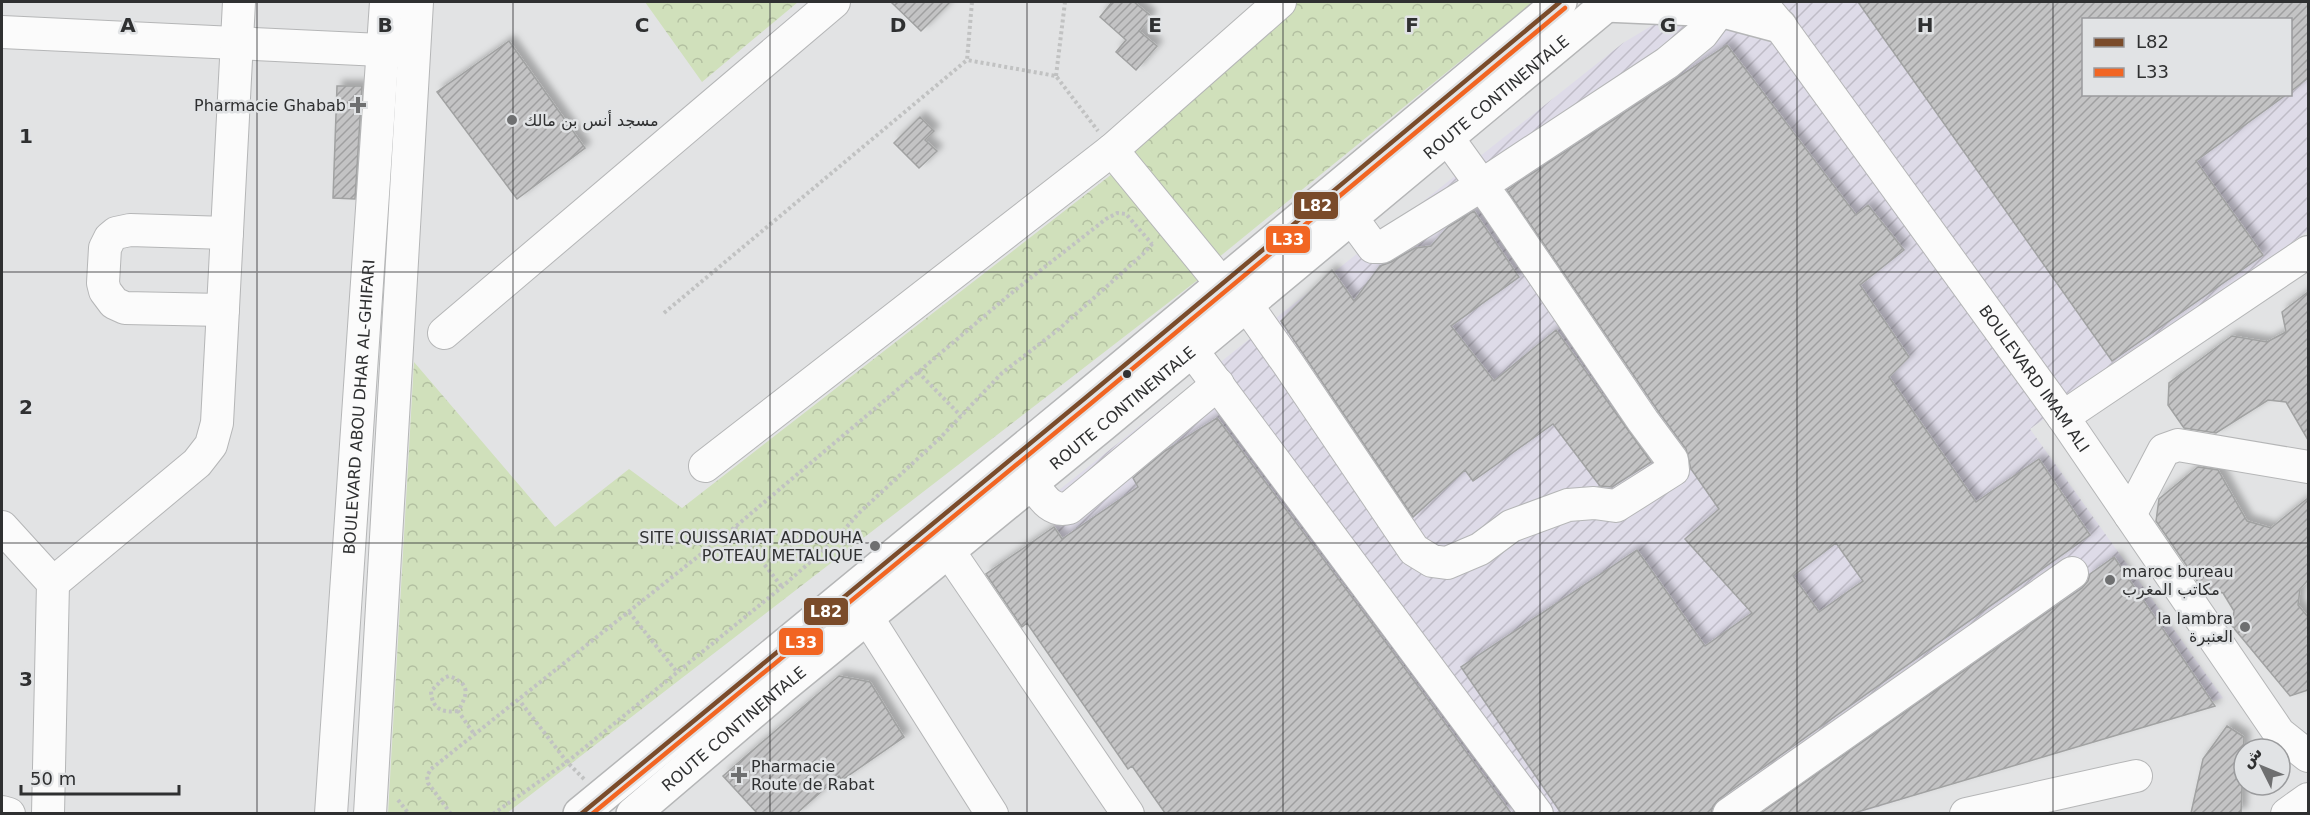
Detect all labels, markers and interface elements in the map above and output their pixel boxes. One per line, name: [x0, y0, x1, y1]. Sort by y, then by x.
text: A: [120, 13, 136, 37]
text: B: [377, 13, 393, 37]
text: C: [635, 13, 649, 37]
text: D: [890, 13, 906, 37]
text: E: [1148, 13, 1162, 37]
text: F: [1405, 13, 1419, 37]
text: G: [1660, 13, 1676, 37]
text: H: [1917, 13, 1933, 37]
legend: [2082, 18, 2292, 96]
street label: ROUTE CONTINENTALE: [1419, 31, 1572, 163]
text: L82: [2136, 31, 2169, 52]
text: L33: [2136, 61, 2169, 82]
place label: Pharmacie Ghabab: [194, 96, 346, 115]
marker: Pharmacie Ghabab: [351, 98, 365, 112]
place label: مسجد أنس بن مالك: [524, 110, 659, 131]
marker: مسجد أنس بن مالك: [505, 113, 519, 127]
text: 1: [19, 124, 33, 148]
line badge: L82: [1293, 191, 1339, 220]
text: L82: [1300, 196, 1332, 215]
line badge: L33: [1265, 225, 1311, 254]
text: L33: [1272, 230, 1304, 249]
street label: BOULEVARD ABOU DHAR AL-GHIFARI: [339, 259, 378, 555]
street label: BOULEVARD IMAM ALI: [1975, 301, 2094, 456]
street label: ROUTE CONTINENTALE: [1046, 342, 1199, 474]
unlabelled marker: [1121, 368, 1133, 380]
text: 2: [19, 395, 33, 419]
place label: SITE QUISSARIAT ADDOUHA POTEAU METALIQUE: [639, 528, 863, 565]
marker: SITE QUISSARIAT ADDOUHA POTEAU METALIQUE: [868, 539, 882, 553]
place label: maroc bureau مكاتب المغرب: [2122, 562, 2234, 600]
marker: maroc bureau مكاتب المغرب: [2103, 573, 2117, 587]
line badge: L82: [803, 597, 849, 626]
text: L82: [810, 602, 842, 621]
place label: la lambra العنبرة: [2157, 609, 2233, 647]
marker: la lambra العنبرة: [2238, 620, 2252, 634]
line badge: L33: [778, 627, 824, 656]
text: L33: [785, 633, 817, 652]
street label: ROUTE CONTINENTALE: [658, 662, 810, 795]
text: 3: [19, 667, 33, 691]
north arrow: [2232, 737, 2292, 797]
text: ش: [2237, 743, 2266, 772]
place label: Pharmacie Route de Rabat: [751, 757, 874, 794]
scale bar: [21, 758, 178, 796]
text: 50 m: [30, 768, 76, 789]
marker: Pharmacie Route de Rabat: [732, 768, 746, 782]

